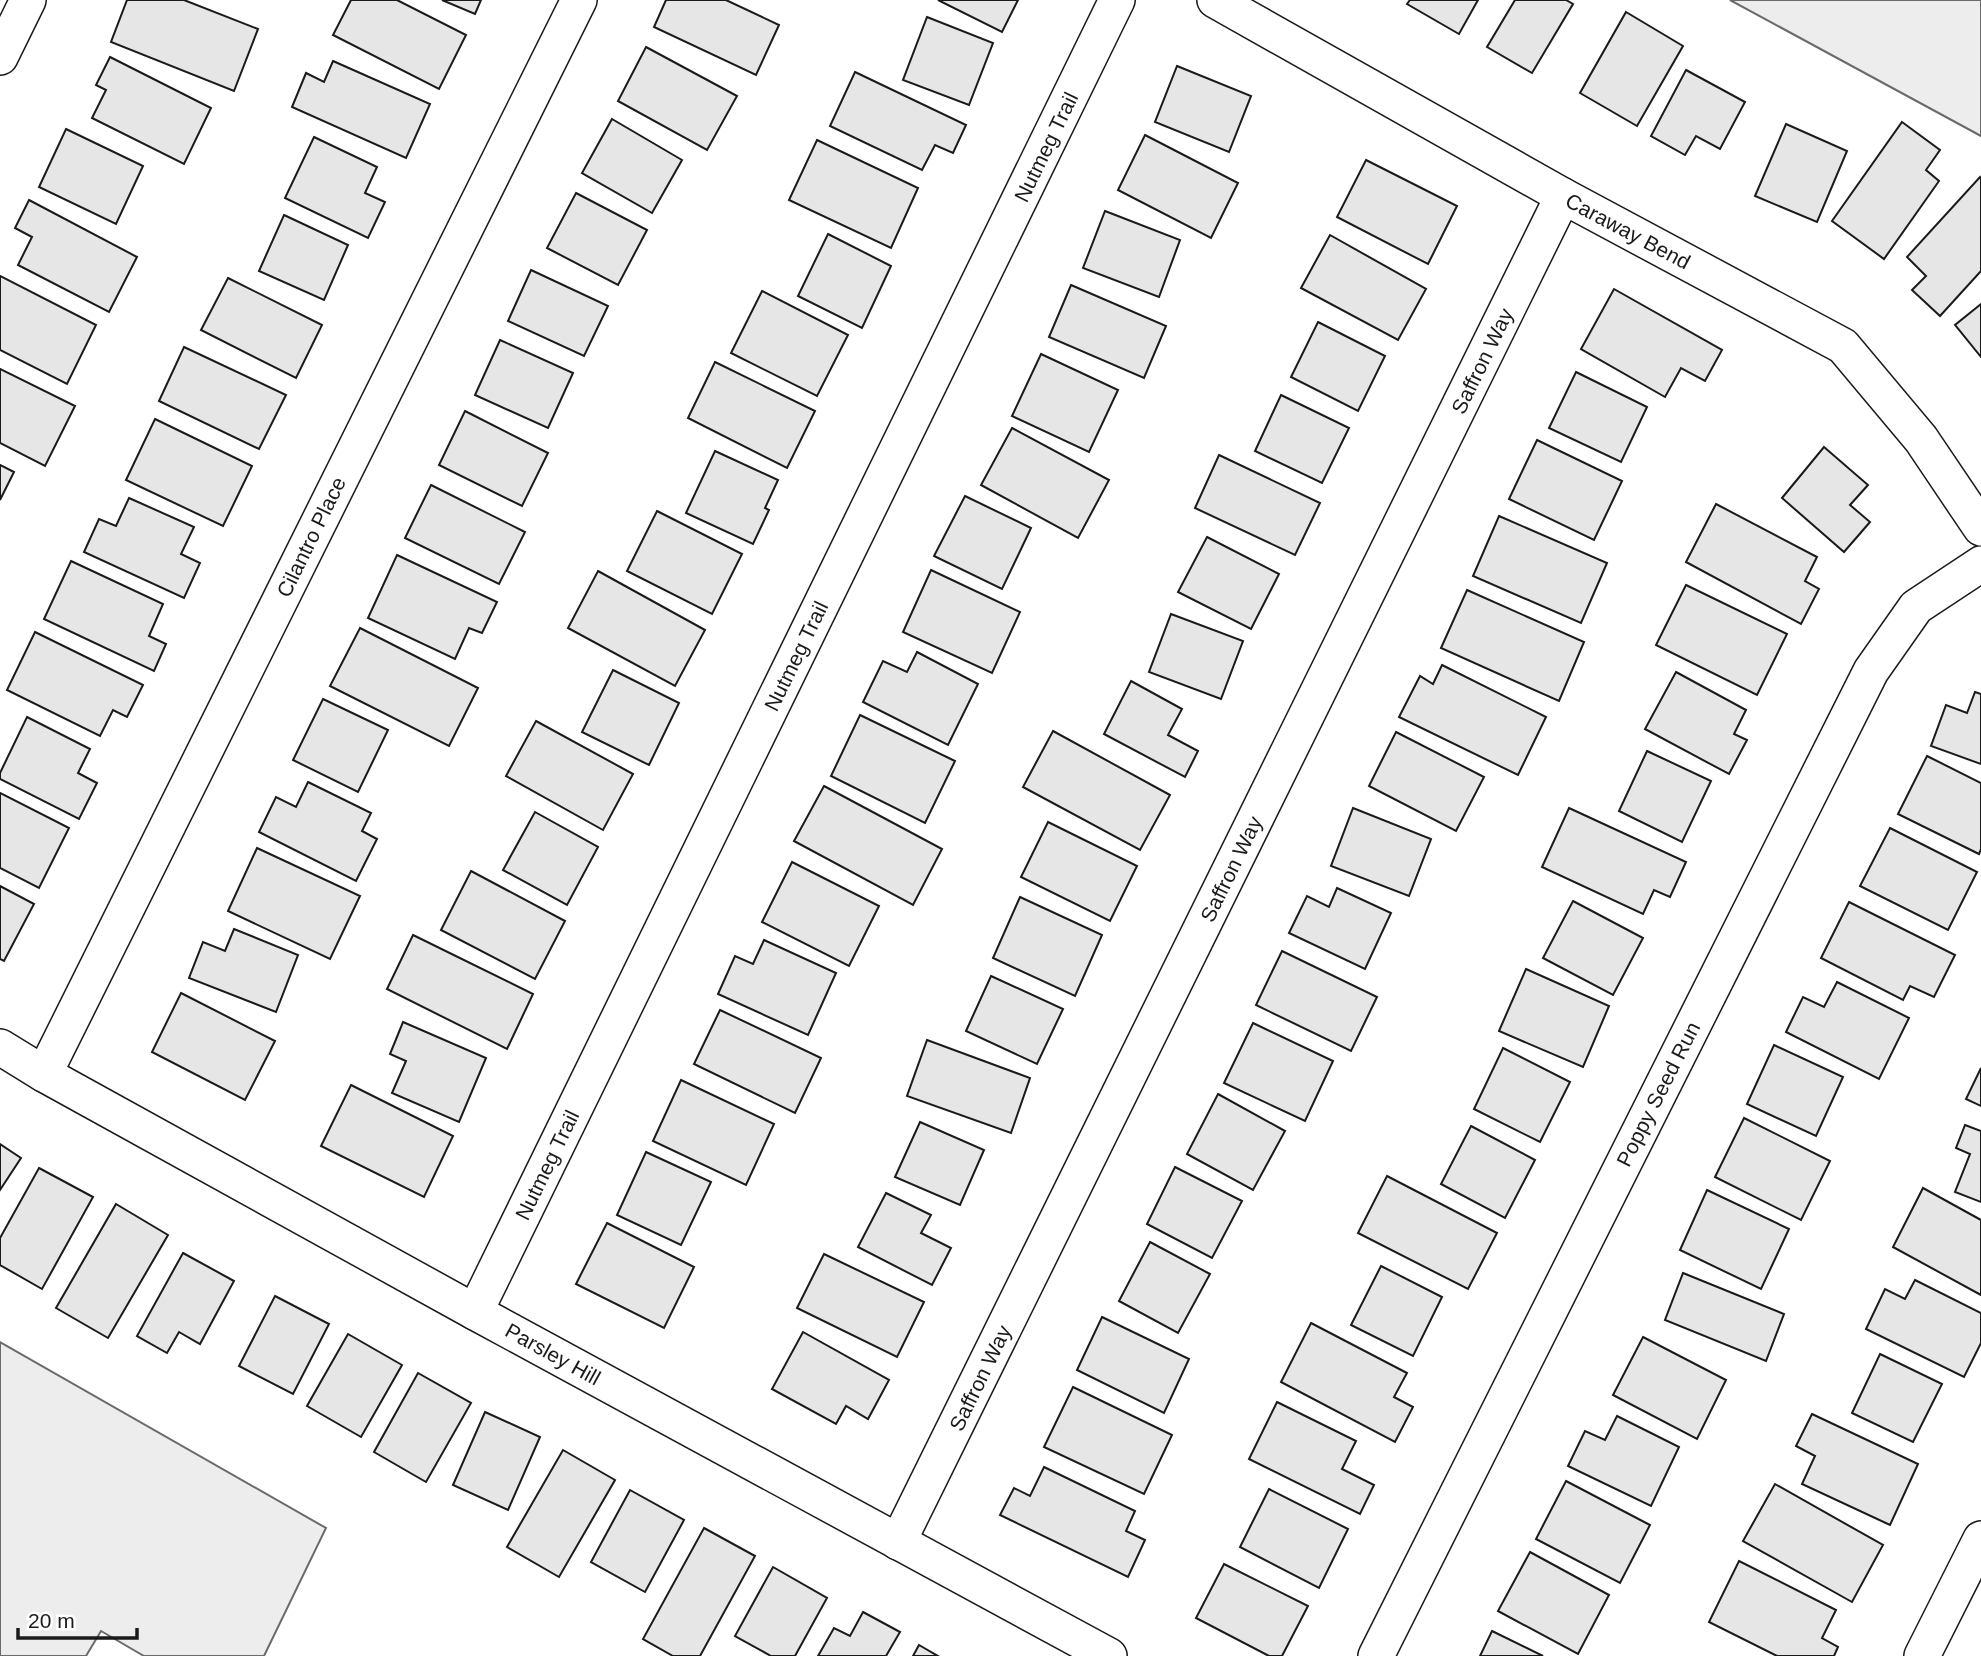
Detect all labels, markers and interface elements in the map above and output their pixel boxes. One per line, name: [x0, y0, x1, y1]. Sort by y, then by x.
street label: Nutmeg Trail: [1010, 88, 1082, 206]
street label: Caraway Bend: [1562, 189, 1694, 273]
street label: Saffron Way: [1447, 304, 1518, 417]
street label: Cilantro Place: [272, 473, 350, 601]
street label: Nutmeg Trail: [760, 597, 832, 715]
street label: Saffron Way: [1196, 812, 1267, 925]
street label: Poppy Seed Run: [1612, 1018, 1704, 1170]
street label: Nutmeg Trail: [511, 1106, 583, 1224]
street label: Parsley Hill: [501, 1318, 605, 1390]
street label: Saffron Way: [945, 1321, 1016, 1434]
scale bar: [18, 1596, 136, 1640]
text: 20 m: [28, 1609, 75, 1632]

